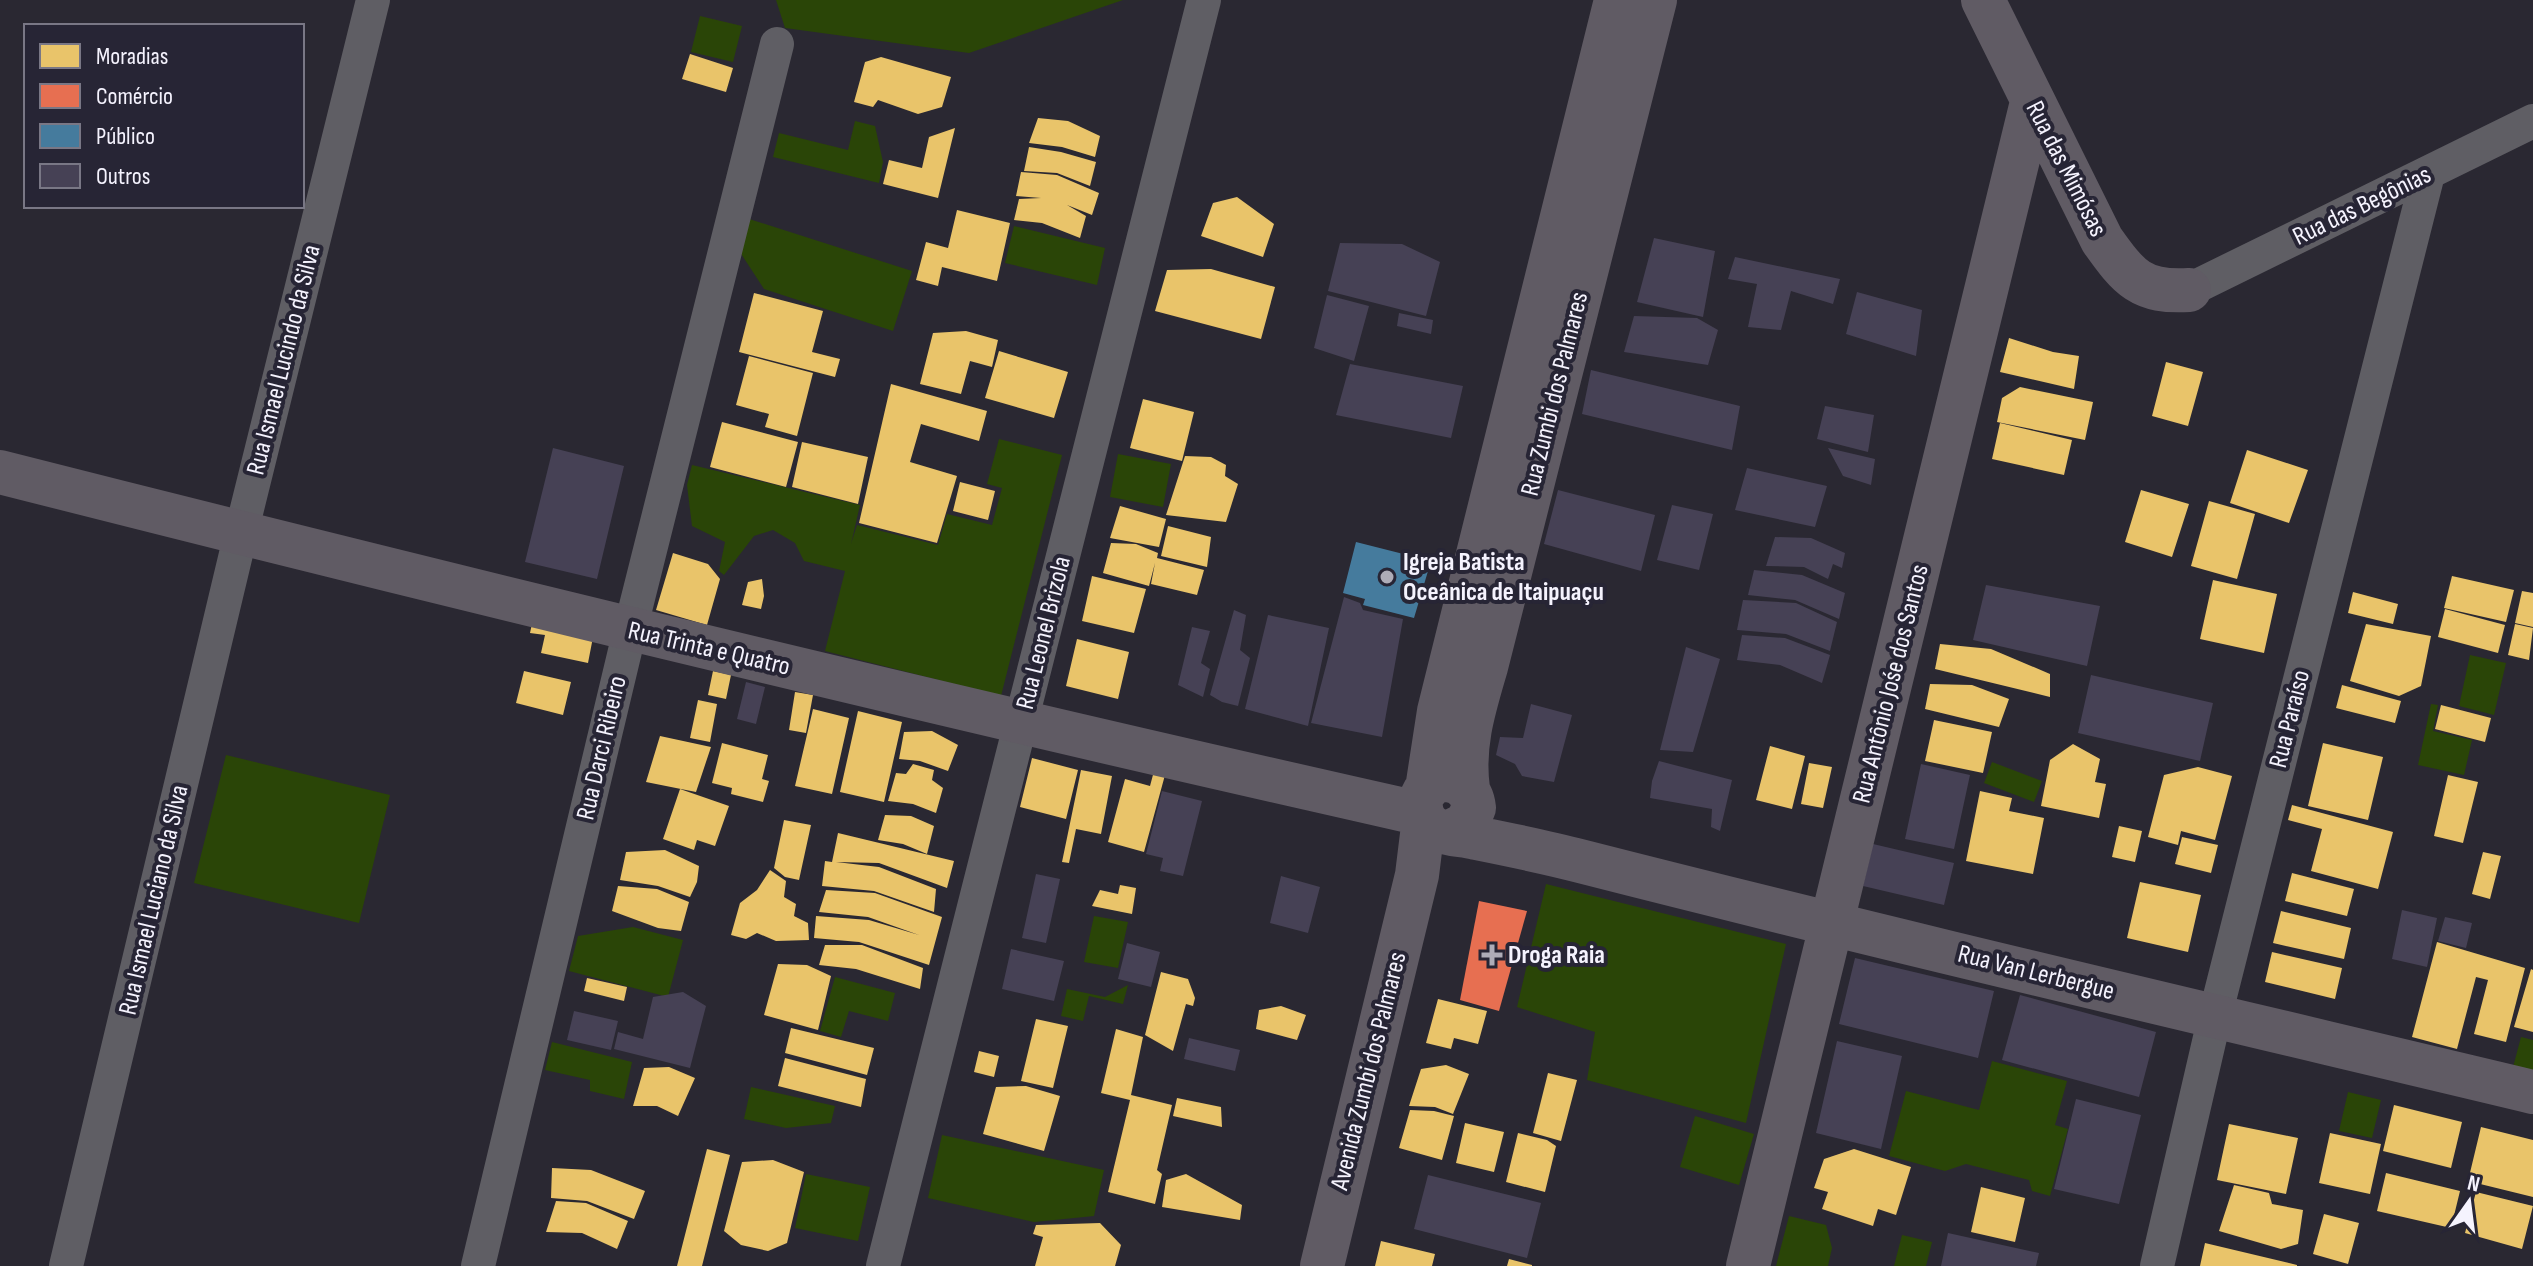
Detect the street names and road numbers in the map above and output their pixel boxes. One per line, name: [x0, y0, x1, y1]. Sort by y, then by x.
street label: Rua das Mimósas: [2019, 96, 2113, 242]
street label: Rua das Begônias: [2288, 159, 2436, 253]
street label: Rua Ismael Lucindo da Silva: [240, 242, 328, 478]
street label: Rua Zumbi dos Palmares: [1515, 289, 1595, 499]
street label: Rua Leonel Brizola: [1010, 553, 1078, 713]
street label: Rua Antônio Jośe dos Santos: [1846, 561, 1936, 807]
street label: Rua Trinta e Quatro: [625, 615, 793, 683]
street label: Rua Paraíso: [2263, 667, 2317, 771]
street label: Rua Darci Ribeiro: [570, 673, 634, 823]
street label: Rua Ismael Luciano da Silva: [112, 782, 196, 1018]
street label: Rua Van Lerbergue: [1955, 939, 2117, 1007]
street label: Avenida Zumbi dos Palmares: [1324, 949, 1414, 1194]

